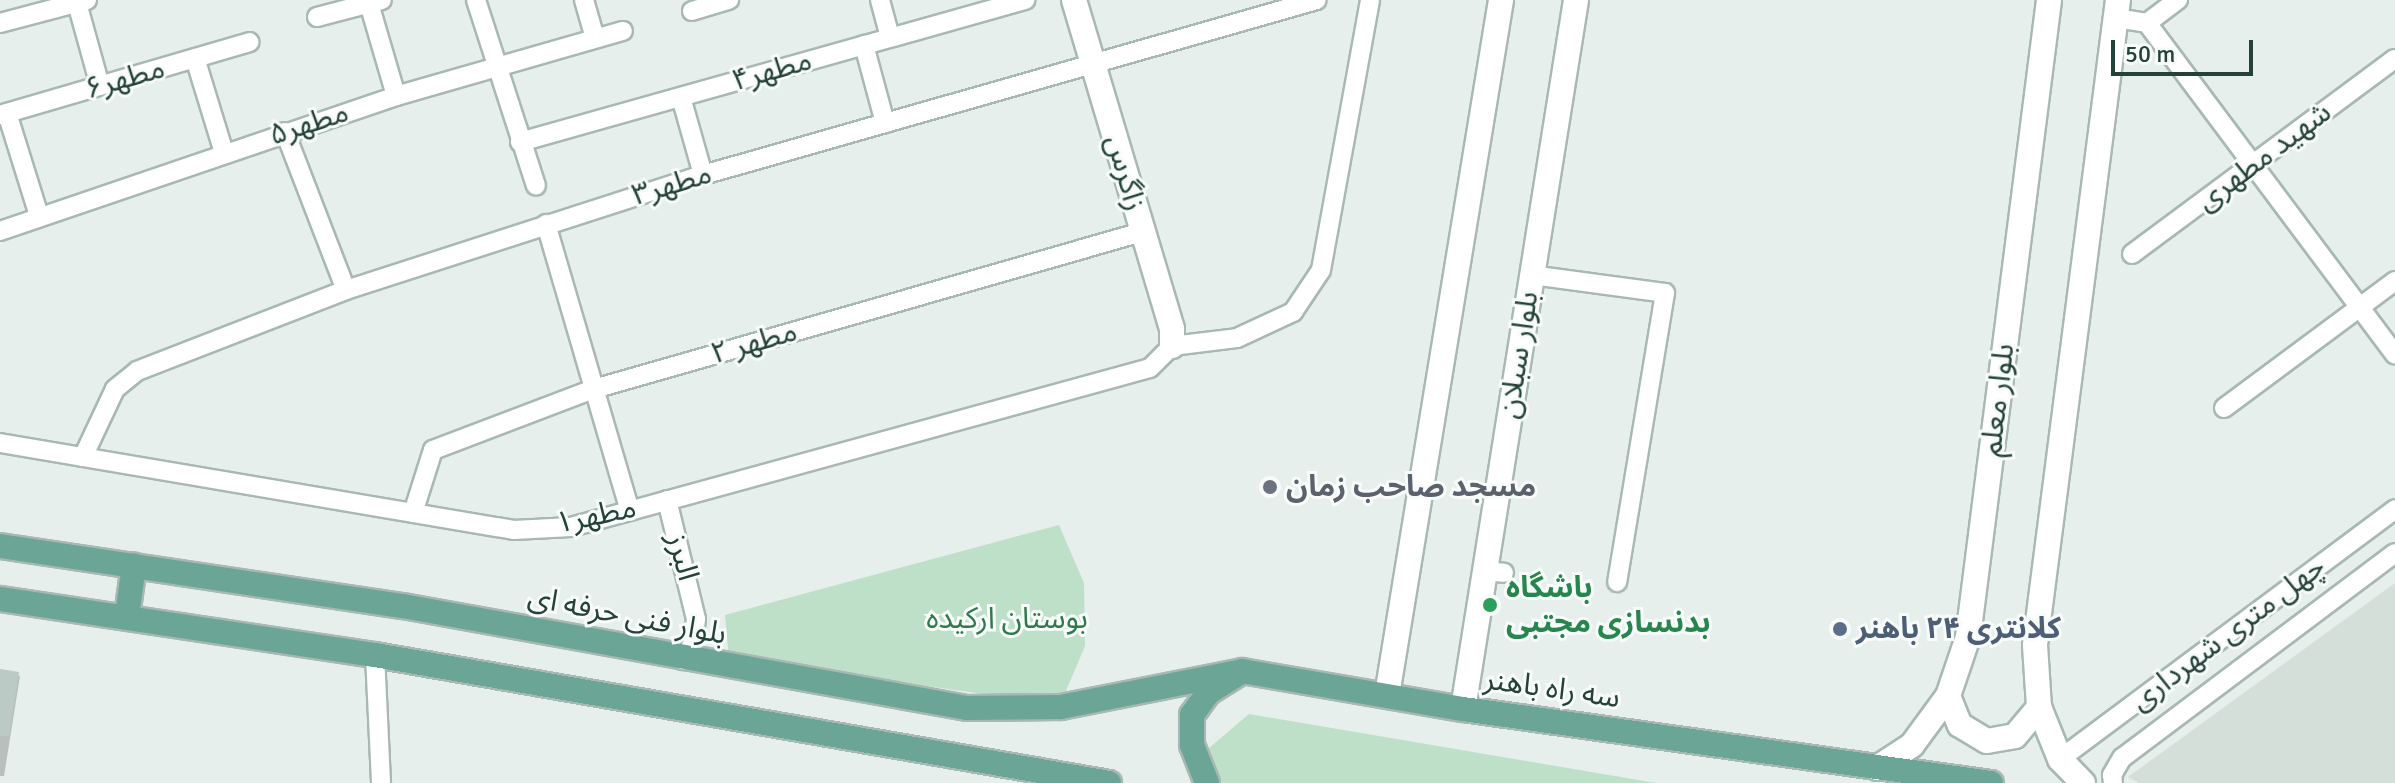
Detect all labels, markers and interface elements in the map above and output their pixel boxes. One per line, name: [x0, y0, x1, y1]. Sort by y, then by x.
scale bar: [2115, 24, 2257, 74]
text: 50 m: [2125, 39, 2175, 69]
street label: مطهر۴: [728, 42, 816, 100]
street label: مطهر۶: [81, 50, 169, 108]
street label: مطهر۵: [265, 94, 353, 154]
street label: شهید مطهری: [2190, 95, 2338, 219]
street label: زاگرس: [1097, 131, 1153, 215]
street label: مطهر۳: [628, 156, 716, 214]
street label: بلوار سبلان: [1491, 289, 1547, 421]
street label: مطهر ۲: [707, 314, 801, 372]
street label: بلوار معلم: [1973, 342, 2023, 458]
place label: مسجد صاحب زمان: [1286, 469, 1536, 505]
marker: مسجد صاحب زمان: [1261, 478, 1279, 496]
street label: مطهر۱: [552, 490, 640, 542]
street label: البرز: [658, 529, 706, 585]
street label: چهل متری شهرداری: [2123, 549, 2333, 719]
place label: باشگاه بدنسازی مجتبی: [1506, 570, 1711, 640]
street label: بلوار فنی حرفه ای: [525, 579, 729, 653]
marker: باشگاه بدنسازی مجتبی: [1481, 596, 1499, 614]
park label: بوستان ارکیده: [926, 601, 1088, 637]
place label: کلانتری ۲۴ باهنر: [1856, 611, 2061, 647]
marker: کلانتری ۲۴ باهنر: [1831, 620, 1849, 638]
street label: سه راه باهنر: [1482, 662, 1622, 716]

